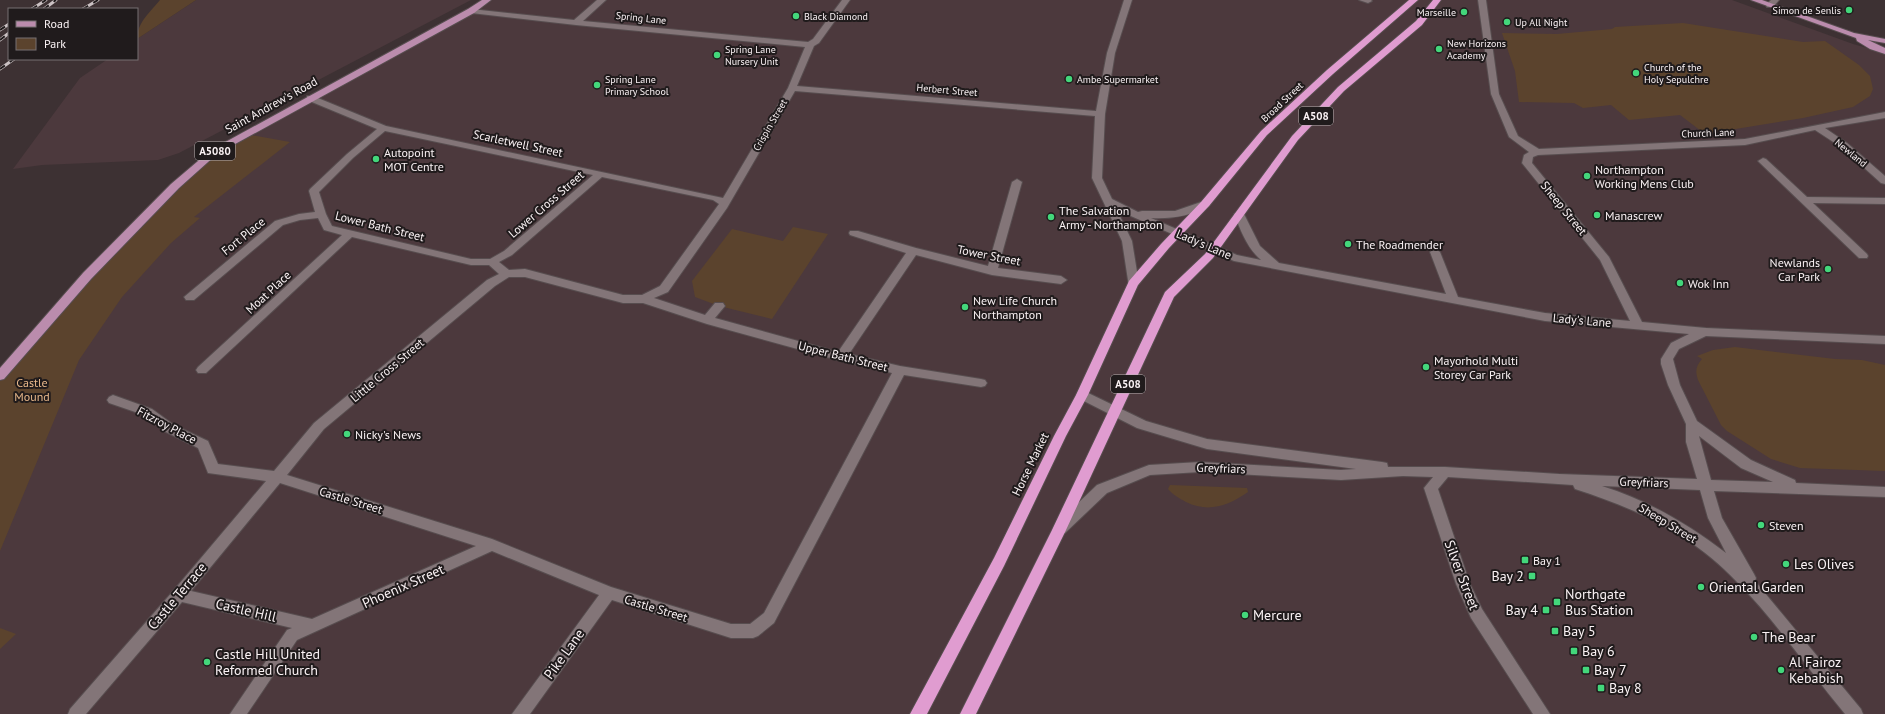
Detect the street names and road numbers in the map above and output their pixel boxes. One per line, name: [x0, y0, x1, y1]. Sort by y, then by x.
street label: Spring Lane: [615, 9, 667, 27]
street label: Saint Andrew's Road: [222, 73, 320, 137]
street label: Broad Street: [1258, 79, 1306, 125]
street label: Herbert Street: [916, 81, 979, 99]
street label: Crispin Street: [750, 96, 790, 153]
road number: A508: [1299, 107, 1333, 125]
street label: Scarletwell Street: [472, 126, 564, 160]
street label: Church Lane: [1681, 126, 1735, 140]
street label: Newland: [1832, 136, 1870, 170]
road number: A5080: [195, 142, 235, 160]
street label: Lower Cross Street: [505, 167, 587, 241]
street label: Sheep Street: [1538, 178, 1590, 238]
street label: Lower Bath Street: [334, 208, 426, 244]
street label: Fort Place: [218, 214, 268, 258]
street label: Lady's Lane: [1174, 226, 1234, 262]
street label: Tower Street: [956, 242, 1022, 268]
street label: Moat Place: [242, 267, 294, 317]
street label: Lady's Lane: [1552, 310, 1612, 330]
street label: Little Cross Street: [347, 335, 427, 405]
street label: Upper Bath Street: [797, 338, 889, 374]
road number: A508: [1111, 375, 1145, 393]
street label: Fitzroy Place: [135, 403, 199, 447]
street label: Horse Market: [1008, 430, 1052, 498]
street label: Greyfriars: [1196, 460, 1246, 476]
street label: Greyfriars: [1619, 474, 1669, 490]
street label: Castle Street: [318, 483, 384, 517]
street label: Sheep Street: [1636, 500, 1700, 546]
street label: Silver Street: [1440, 538, 1484, 613]
street label: Castle Terrace: [144, 559, 210, 633]
street label: Phoenix Street: [359, 560, 447, 612]
street label: Castle Street: [623, 591, 689, 625]
street label: Castle Hill: [214, 594, 278, 626]
street label: Pike Lane: [540, 625, 588, 683]

